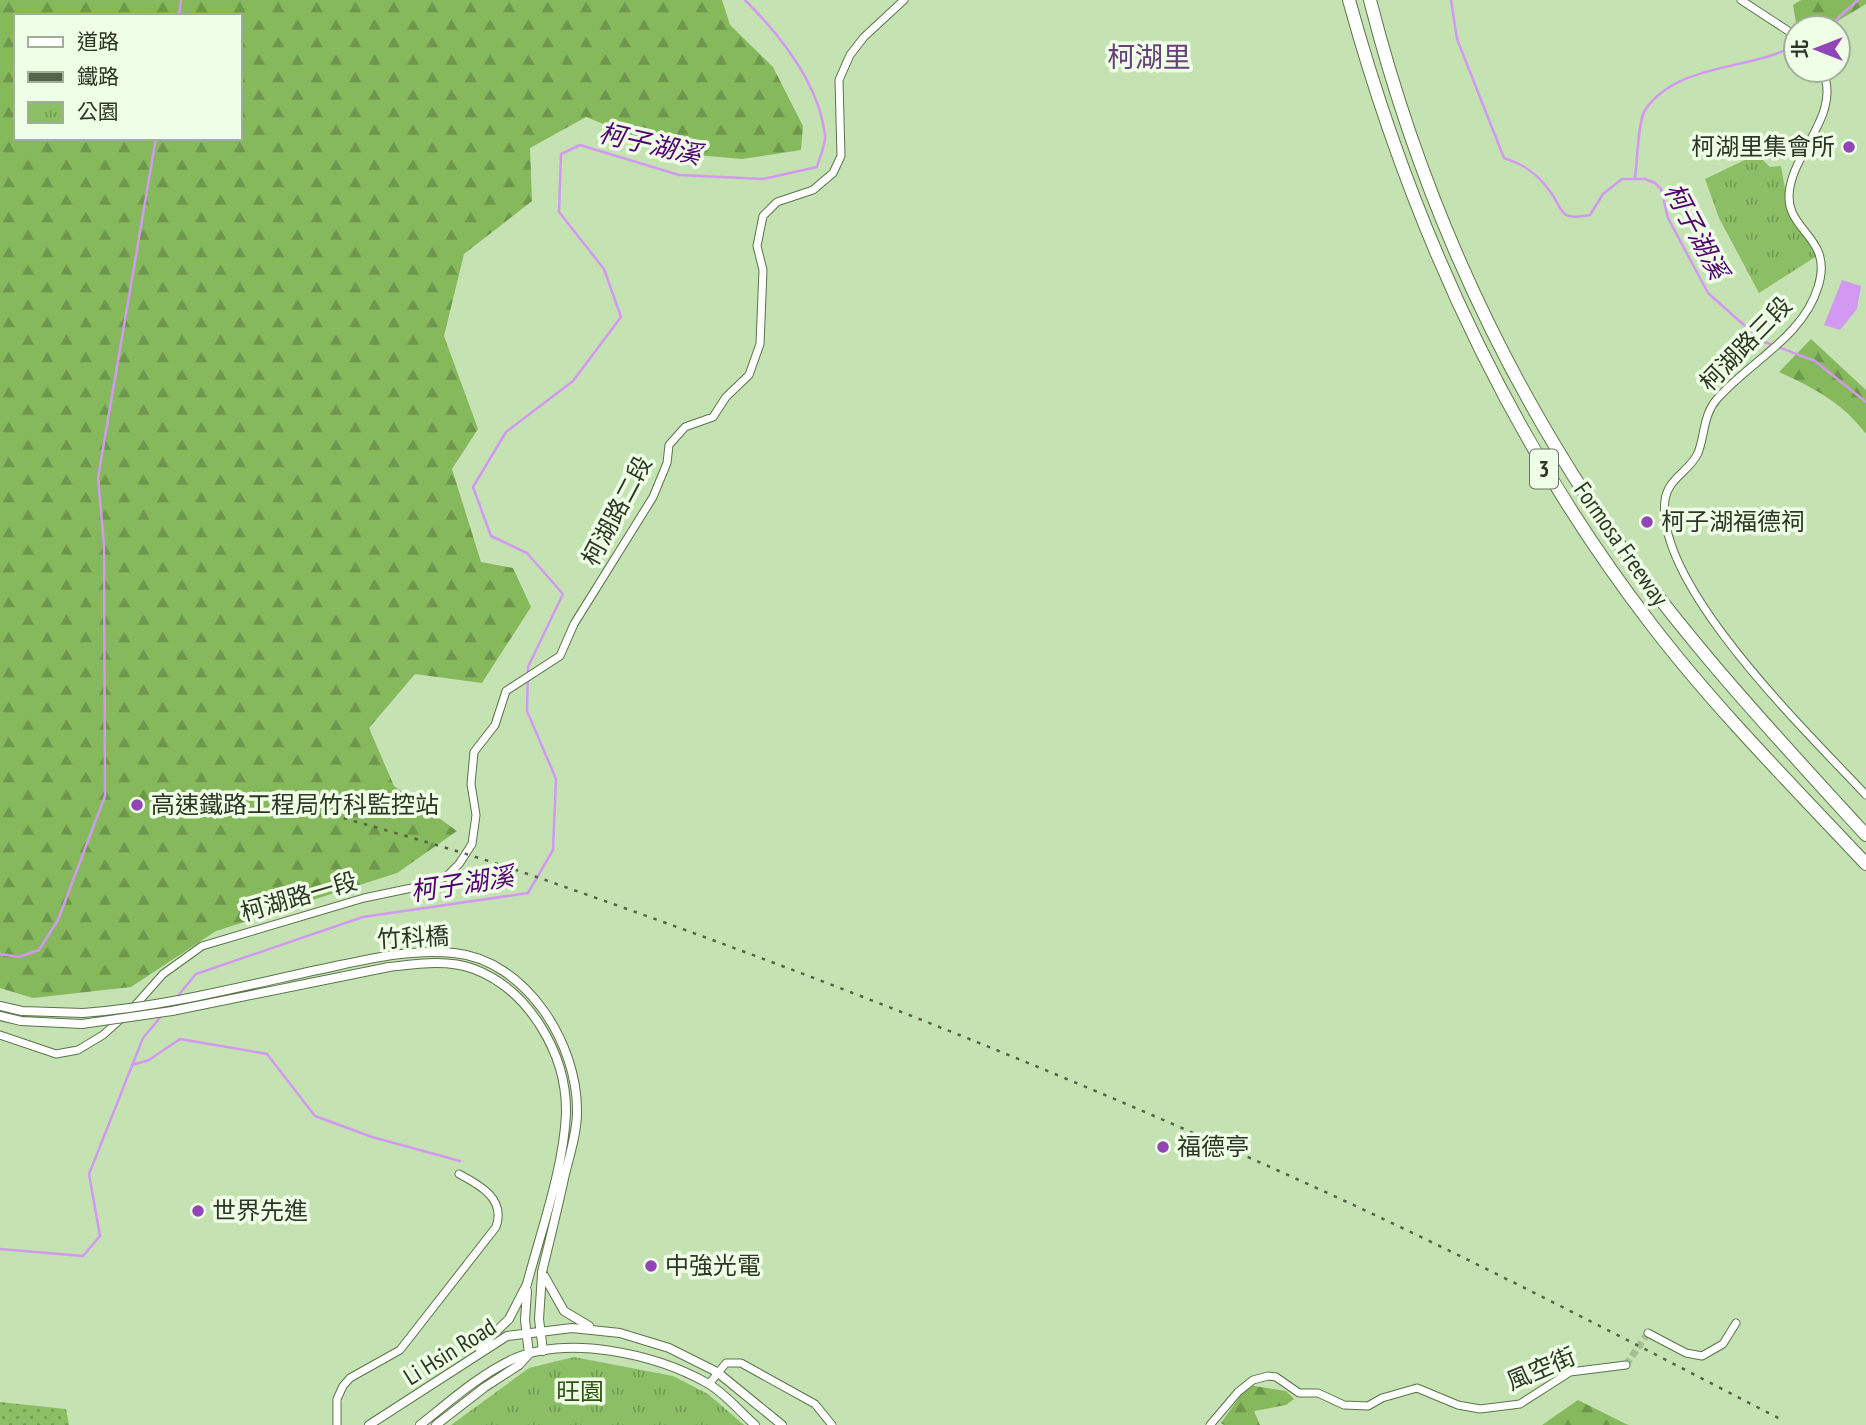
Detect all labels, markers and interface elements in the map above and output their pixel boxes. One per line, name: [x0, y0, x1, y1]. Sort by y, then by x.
legend: [14, 14, 242, 140]
north arrow: [1782, 14, 1852, 84]
text: 道路: [77, 28, 119, 55]
district label: 柯湖里: [1107, 38, 1191, 75]
text: 北: [1788, 39, 1812, 59]
text: 鐵路: [77, 63, 119, 90]
text: 公園: [77, 98, 119, 125]
water label: 柯子湖溪: [596, 116, 708, 172]
place label: 柯湖里集會所: [1691, 131, 1835, 162]
marker: 柯湖里集會所: [1841, 139, 1857, 155]
water label: 柯子湖溪: [1657, 177, 1737, 288]
street label: 柯湖路三段: [1693, 290, 1798, 398]
road number: 3: [1530, 449, 1558, 489]
street label: 柯湖路二段: [575, 451, 658, 571]
street label: Formosa Freeway: [1567, 476, 1676, 612]
place label: 柯子湖福德祠: [1661, 506, 1805, 537]
marker: 柯子湖福德祠: [1639, 514, 1655, 530]
place label: 高速鐵路工程局竹科監控站: [151, 789, 439, 820]
marker: 高速鐵路工程局竹科監控站: [129, 797, 145, 813]
water label: 柯子湖溪: [408, 858, 520, 908]
street label: 柯湖路一段: [237, 865, 361, 928]
street label: 竹科橋: [376, 920, 450, 955]
place label: 福德亭: [1177, 1131, 1249, 1162]
marker: 福德亭: [1155, 1139, 1171, 1155]
place label: 世界先進: [212, 1195, 308, 1226]
marker: 世界先進: [190, 1203, 206, 1219]
place label: 中強光電: [665, 1250, 761, 1281]
marker: 中強光電: [643, 1258, 659, 1274]
street label: Li Hsin Road: [398, 1311, 502, 1392]
street label: 風空街: [1502, 1340, 1580, 1397]
park label: 旺園: [556, 1376, 604, 1407]

